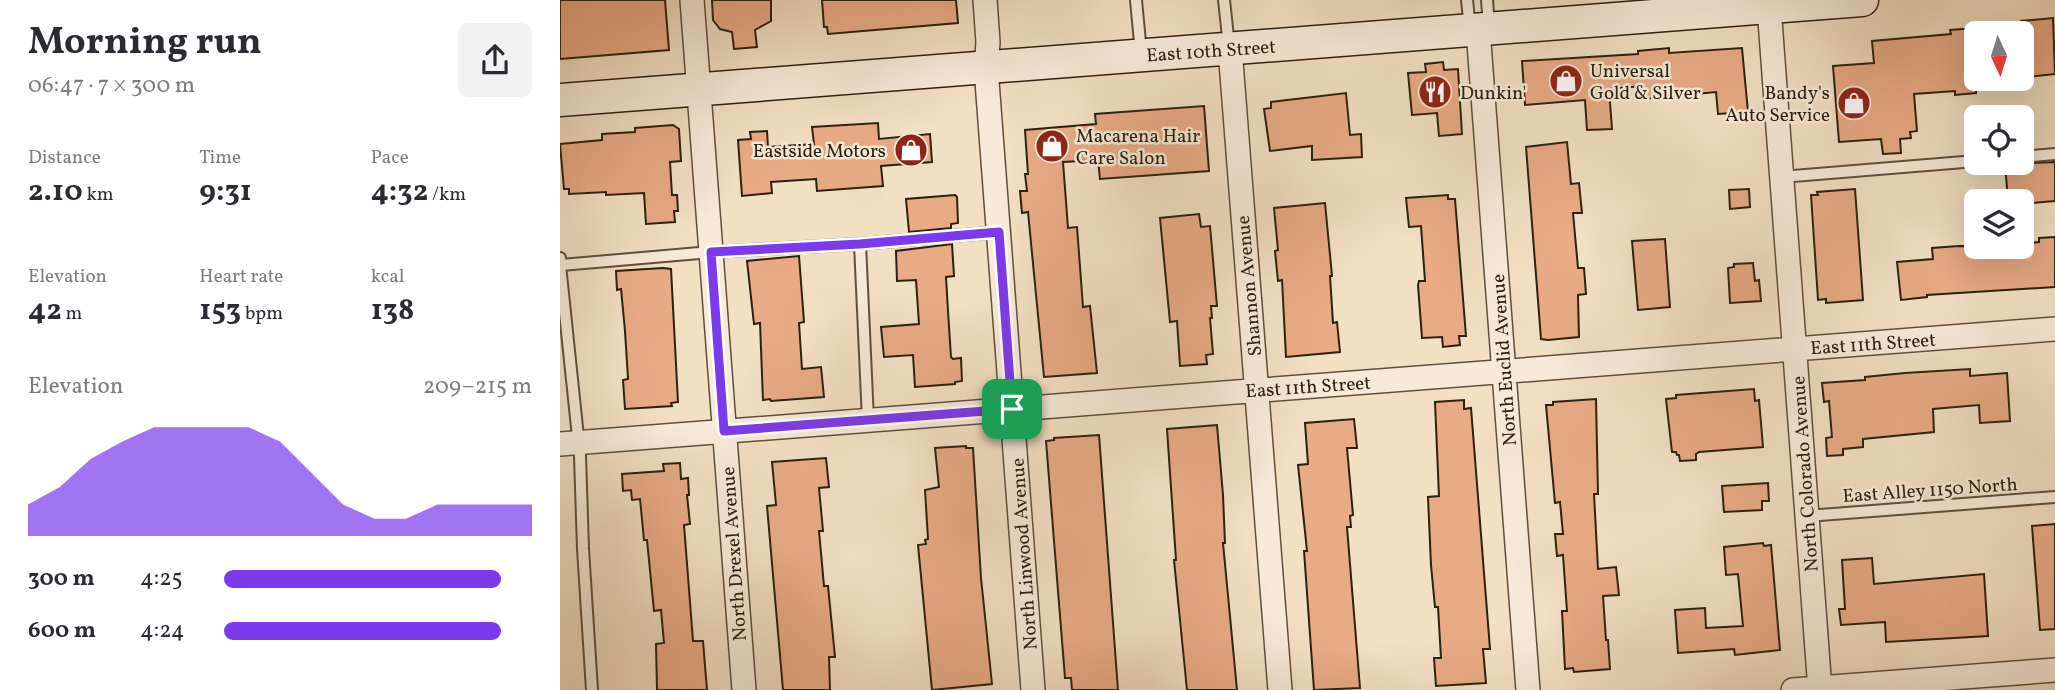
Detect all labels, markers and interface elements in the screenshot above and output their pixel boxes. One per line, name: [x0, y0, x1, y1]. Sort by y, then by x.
text: Morning run: [28, 17, 262, 70]
north arrow: [1964, 21, 2034, 91]
map controls: [1964, 21, 2034, 259]
button: share: [458, 23, 532, 97]
street label: East 10th Street: [1145, 34, 1277, 69]
place label: Universal Gold & Silver: [1590, 59, 1701, 107]
shop icon: Universal Gold & Silver: [1547, 62, 1585, 100]
text: 06:47 · 7 × 300 m: [28, 70, 195, 102]
restaurant icon: Dunkin': [1416, 73, 1454, 111]
place label: Dunkin': [1460, 81, 1526, 107]
place label: Bandy's Auto Service: [1725, 81, 1830, 129]
shop icon: Bandy's Auto Service: [1835, 84, 1873, 122]
button: locate: [1964, 105, 2034, 175]
place label: Macarena Hair Care Salon: [1076, 124, 1200, 172]
shop icon: Macarena Hair Care Salon: [1033, 127, 1071, 165]
shop icon: Eastside Motors: [892, 131, 930, 169]
place label: Eastside Motors: [753, 139, 886, 165]
text: Distance: [28, 145, 101, 171]
text: Time: [199, 145, 241, 171]
text: Pace: [371, 145, 409, 171]
text: 2.10: [28, 171, 83, 213]
text: 9:31: [199, 171, 252, 213]
text: 4:32: [371, 171, 428, 213]
text: km: [83, 182, 114, 208]
text: /km: [428, 182, 466, 208]
button: layers: [1964, 189, 2034, 259]
street label: Shannon Avenue: [1231, 214, 1269, 357]
text: Elevation: [28, 264, 107, 290]
text: Heart rate: [199, 264, 283, 290]
text: kcal: [371, 264, 404, 290]
street label: North Euclid Avenue: [1486, 273, 1524, 447]
text: 42: [28, 290, 62, 332]
text: 153: [199, 290, 241, 332]
text: 138: [371, 290, 414, 332]
text: m: [62, 301, 82, 327]
text: bpm: [241, 301, 283, 327]
street label: East 11th Street: [1809, 328, 1937, 362]
text: Elevation: [28, 371, 124, 403]
text: 209–215 m: [423, 371, 532, 403]
street label: East 11th Street: [1244, 371, 1372, 405]
street label: North Colorado Avenue: [1786, 375, 1826, 573]
pin: [982, 379, 1042, 439]
icon: arrive: [993, 390, 1031, 428]
street label: North Linwood Avenue: [1005, 457, 1045, 651]
street label: North Drexel Avenue: [716, 466, 754, 642]
street label: East Alley 1150 North: [1842, 472, 2019, 510]
text: 300 m: [28, 563, 95, 595]
text: 4:25: [140, 563, 183, 595]
text: 600 m: [28, 615, 96, 647]
text: 4:24: [140, 615, 185, 647]

